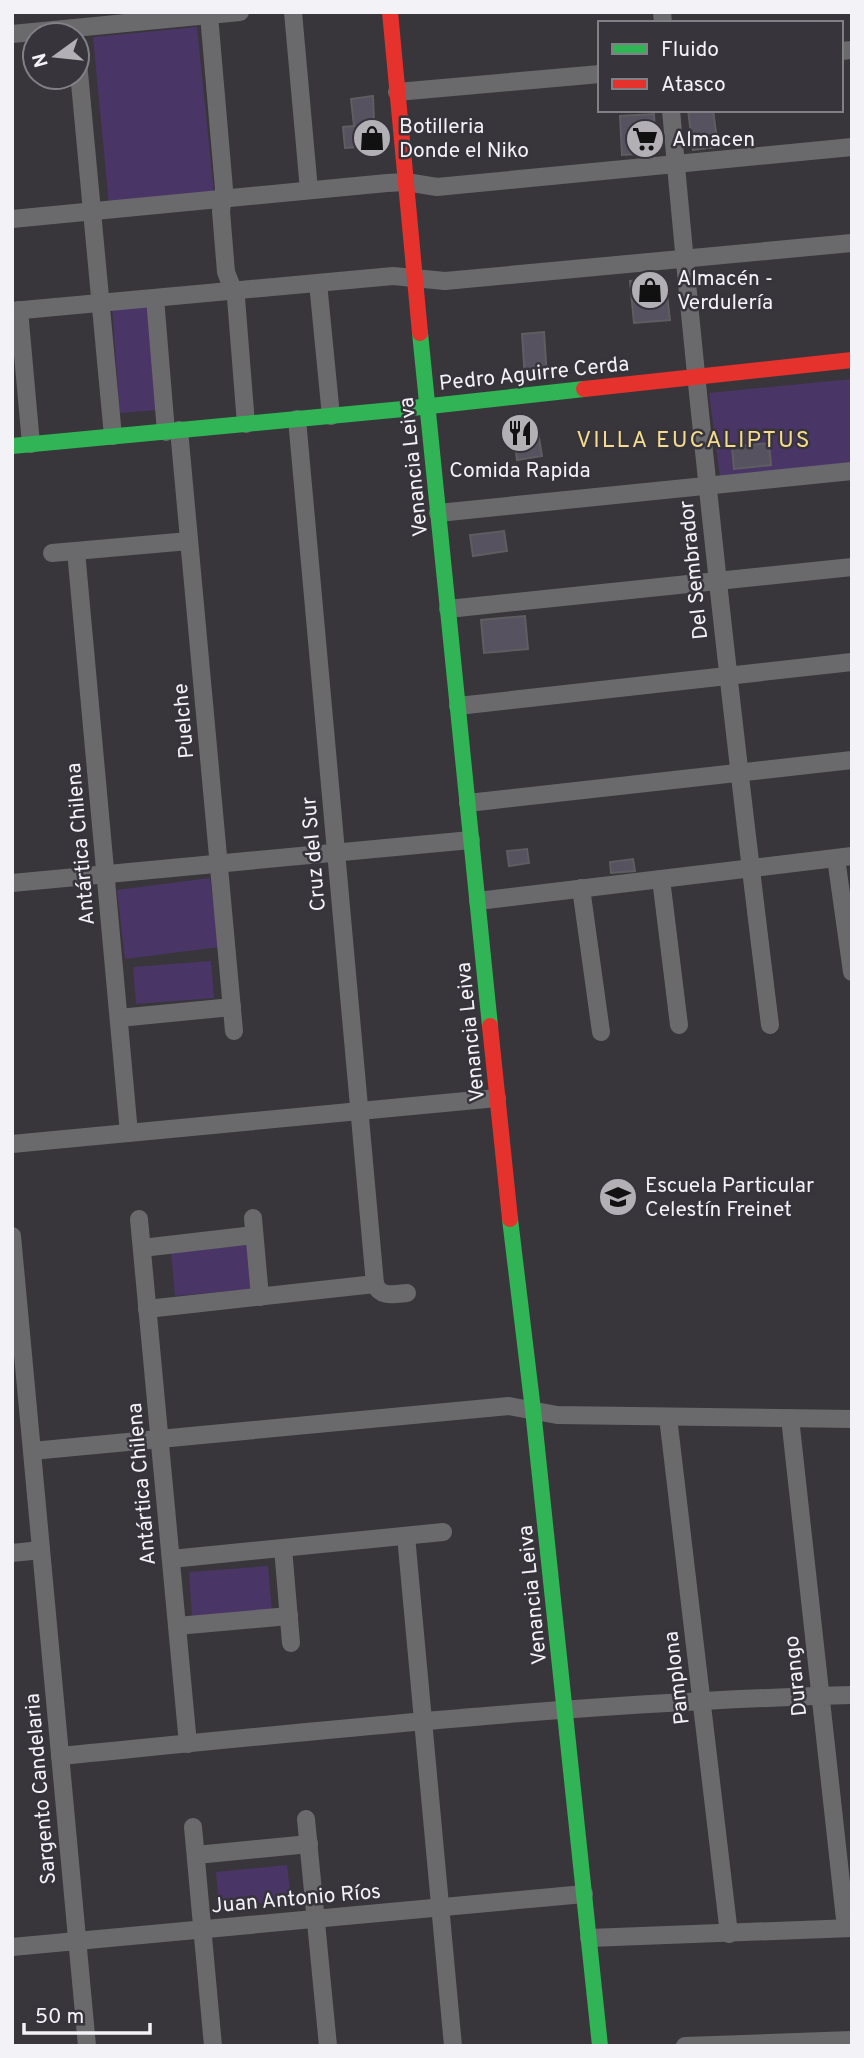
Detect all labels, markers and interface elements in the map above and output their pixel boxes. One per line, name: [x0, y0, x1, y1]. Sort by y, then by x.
north arrow: [21, 21, 91, 91]
legend: [598, 21, 843, 112]
text: Fluido: [661, 37, 719, 64]
text: N: [28, 50, 55, 70]
text: Atasco: [661, 72, 726, 99]
place label: Botilleria Donde el Niko: [399, 114, 529, 165]
shop icon: Botilleria Donde el Niko: [351, 117, 393, 159]
supermarket icon: Almacen: [624, 118, 666, 160]
place label: Almacen: [672, 127, 755, 154]
place label: Almacén - Verdulería: [677, 266, 773, 317]
shop icon: Almacén - Verdulería: [629, 269, 671, 311]
street label: Pedro Aguirre Cerda: [438, 351, 630, 398]
street label: Venancia Leiva: [394, 396, 435, 538]
restaurant icon: Comida Rapida: [499, 412, 541, 454]
district label: VILLA EUCALIPTUS: [576, 427, 812, 456]
place label: Comida Rapida: [449, 458, 591, 485]
street label: Del Sembrador: [674, 499, 715, 641]
street label: Puelche: [168, 682, 201, 760]
street label: Antártica Chilena: [61, 761, 102, 926]
street label: Cruz del Sur: [296, 795, 333, 912]
street label: Venancia Leiva: [451, 961, 492, 1103]
place label: Escuela Particular Celestín Freinet: [645, 1173, 814, 1224]
school or university icon: Escuela Particular Celestín Freinet: [597, 1176, 639, 1218]
street label: Antártica Chilena: [122, 1401, 163, 1566]
street label: Venancia Leiva: [513, 1524, 554, 1666]
street label: Pamplona: [658, 1629, 697, 1726]
street label: Durango: [779, 1634, 814, 1718]
street label: Sargento Candelaria: [20, 1692, 63, 1886]
street label: Juan Antonio Ríos: [210, 1879, 382, 1920]
scale bar: [24, 1992, 150, 2036]
text: 50 m: [35, 2004, 84, 2031]

